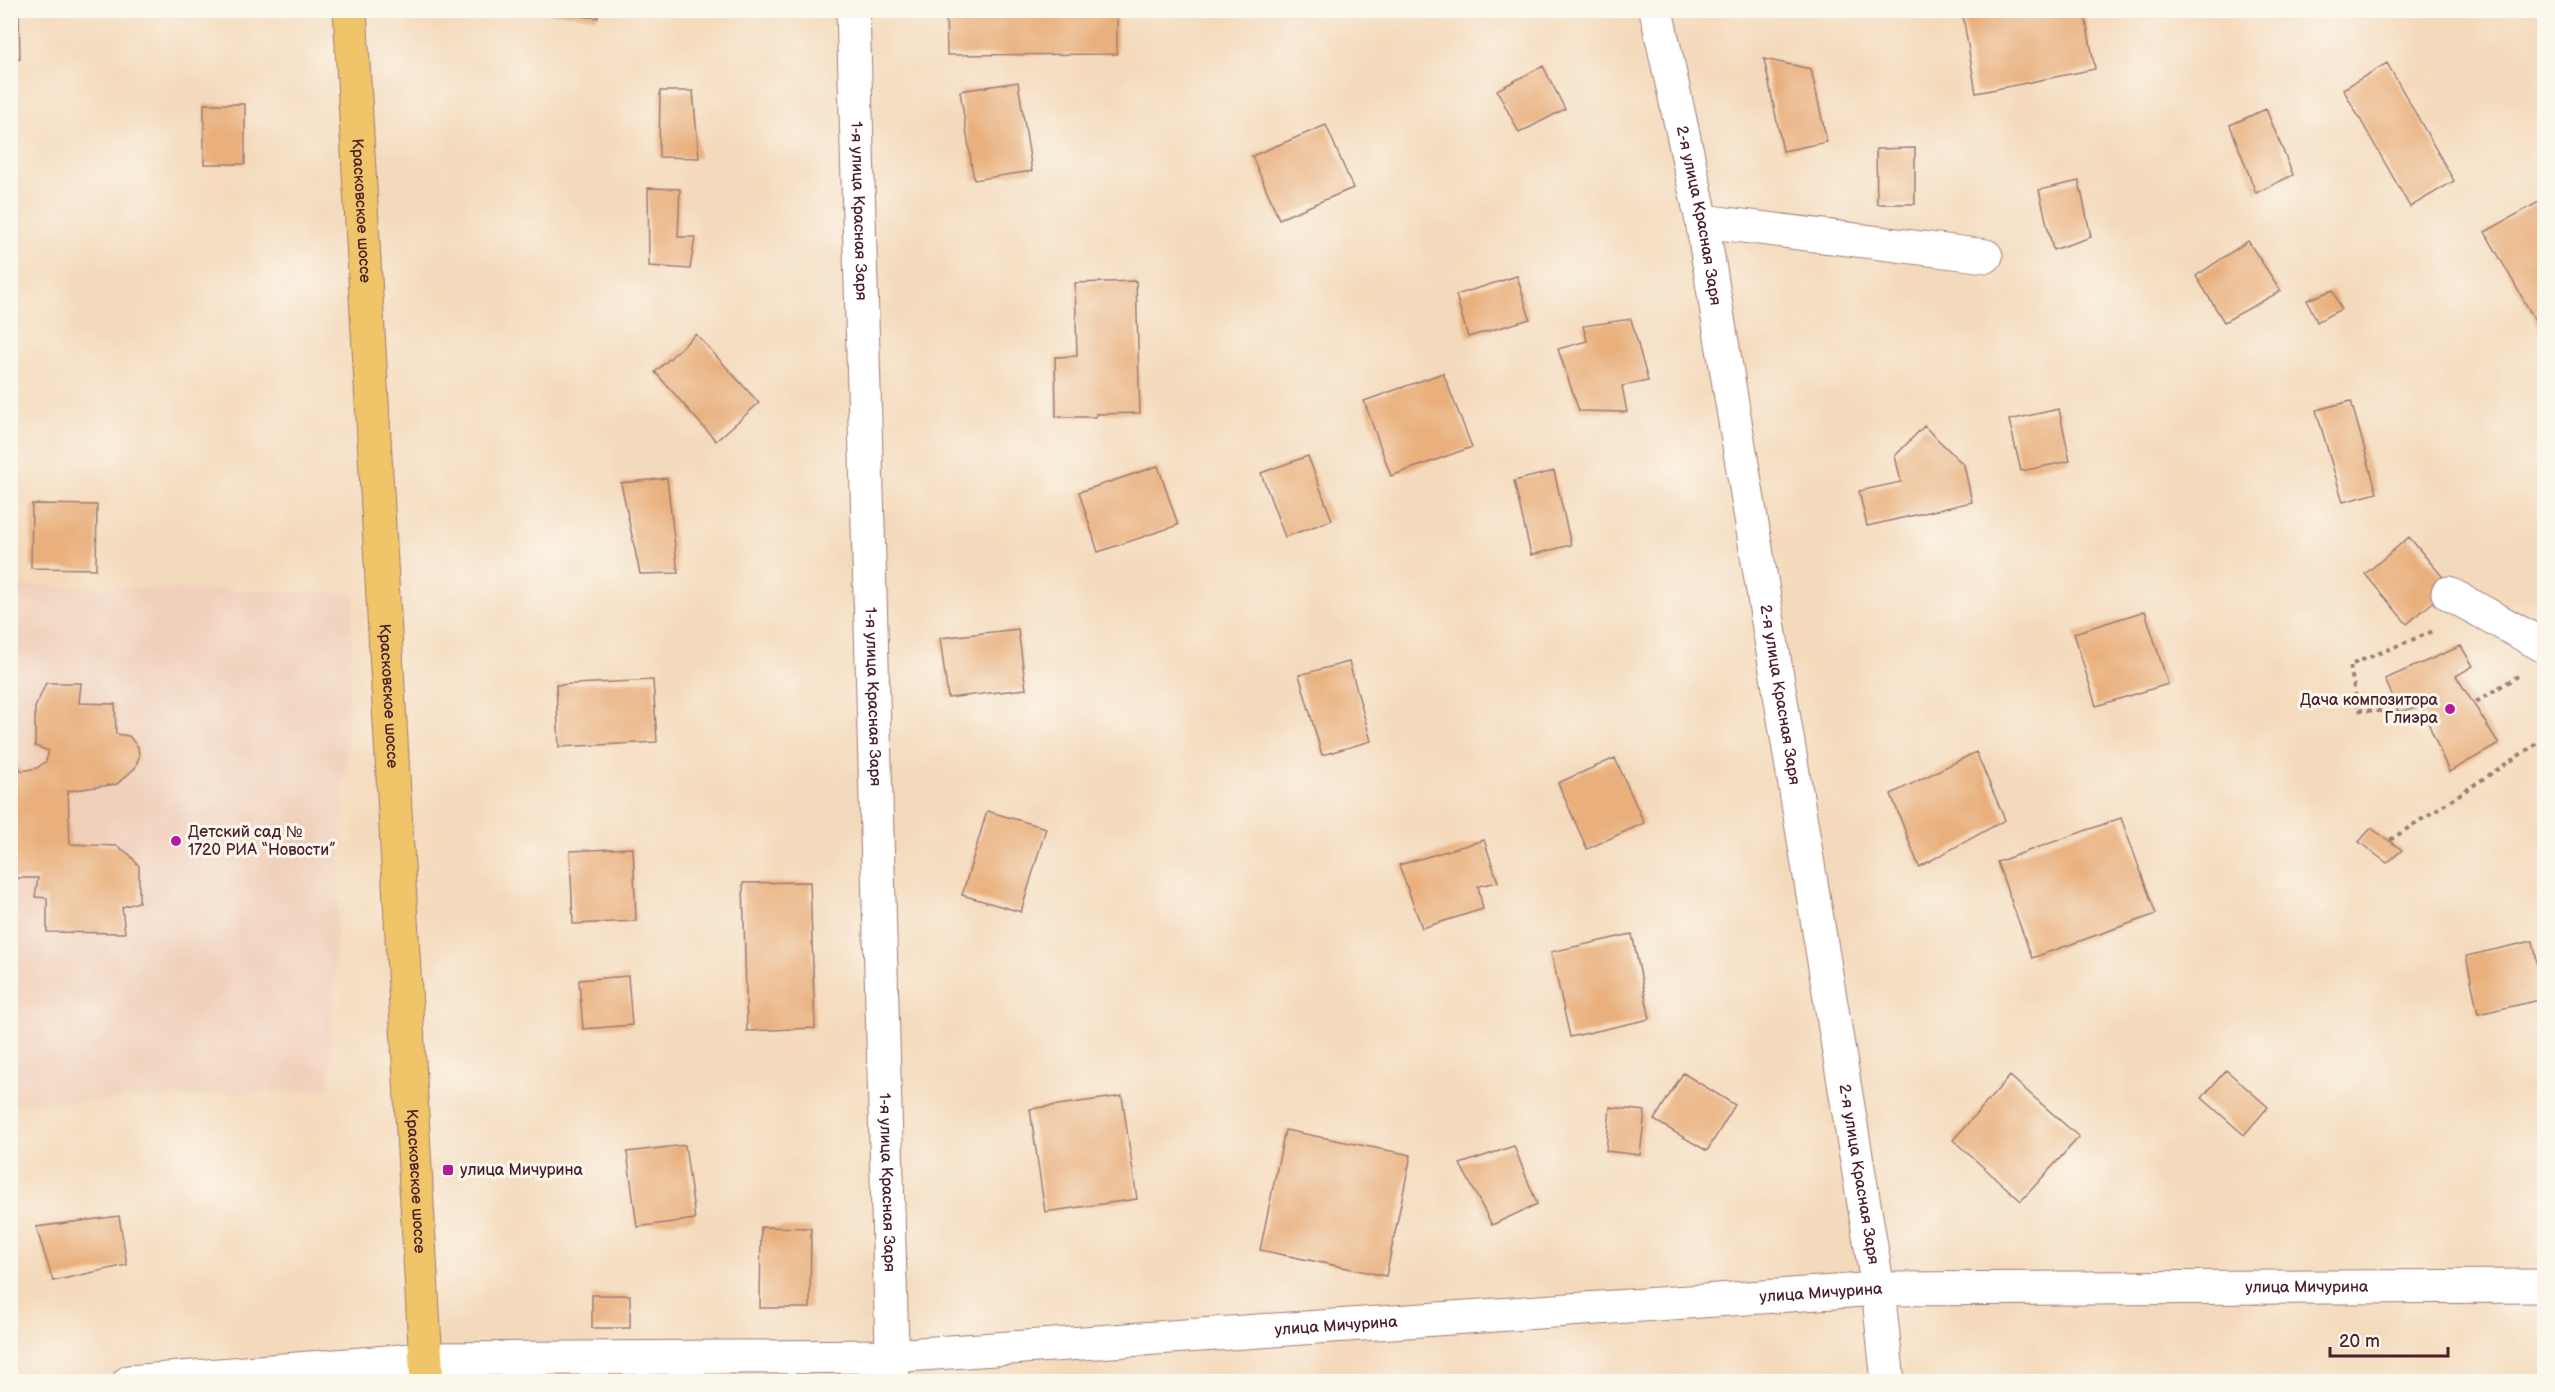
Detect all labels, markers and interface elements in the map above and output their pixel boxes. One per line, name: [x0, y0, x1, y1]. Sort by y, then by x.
street label: 1-я улица Красная Заря: [847, 121, 871, 301]
street label: 2-я улица Красная Заря: [1672, 124, 1725, 307]
street label: Красковское шоссе: [348, 138, 375, 284]
street label: 2-я улица Красная Заря: [1756, 603, 1804, 786]
street label: 1-я улица Красная Заря: [861, 607, 885, 787]
street label: Красковское шоссе: [375, 623, 402, 769]
place label: Дача композитора Глиэра: [2300, 691, 2439, 728]
marker: Дача композитора Глиэра: [2443, 702, 2457, 716]
place label: Детский сад № 1720 РИА “Новости”: [188, 823, 336, 860]
marker: Детский сад № 1720 РИА “Новости”: [169, 834, 183, 848]
street label: 2-я улица Красная Заря: [1835, 1083, 1883, 1266]
street label: 1-я улица Красная Заря: [875, 1093, 899, 1272]
street label: Красковское шоссе: [402, 1108, 429, 1254]
place label: улица Мичурина: [460, 1161, 584, 1180]
marker: улица Мичурина: [441, 1163, 455, 1177]
street label: улица Мичурина: [2245, 1277, 2369, 1297]
street label: улица Мичурина: [1759, 1279, 1884, 1307]
street label: улица Мичурина: [1274, 1312, 1399, 1339]
scale bar: [2330, 1320, 2448, 1358]
text: 20 m: [2339, 1331, 2380, 1352]

